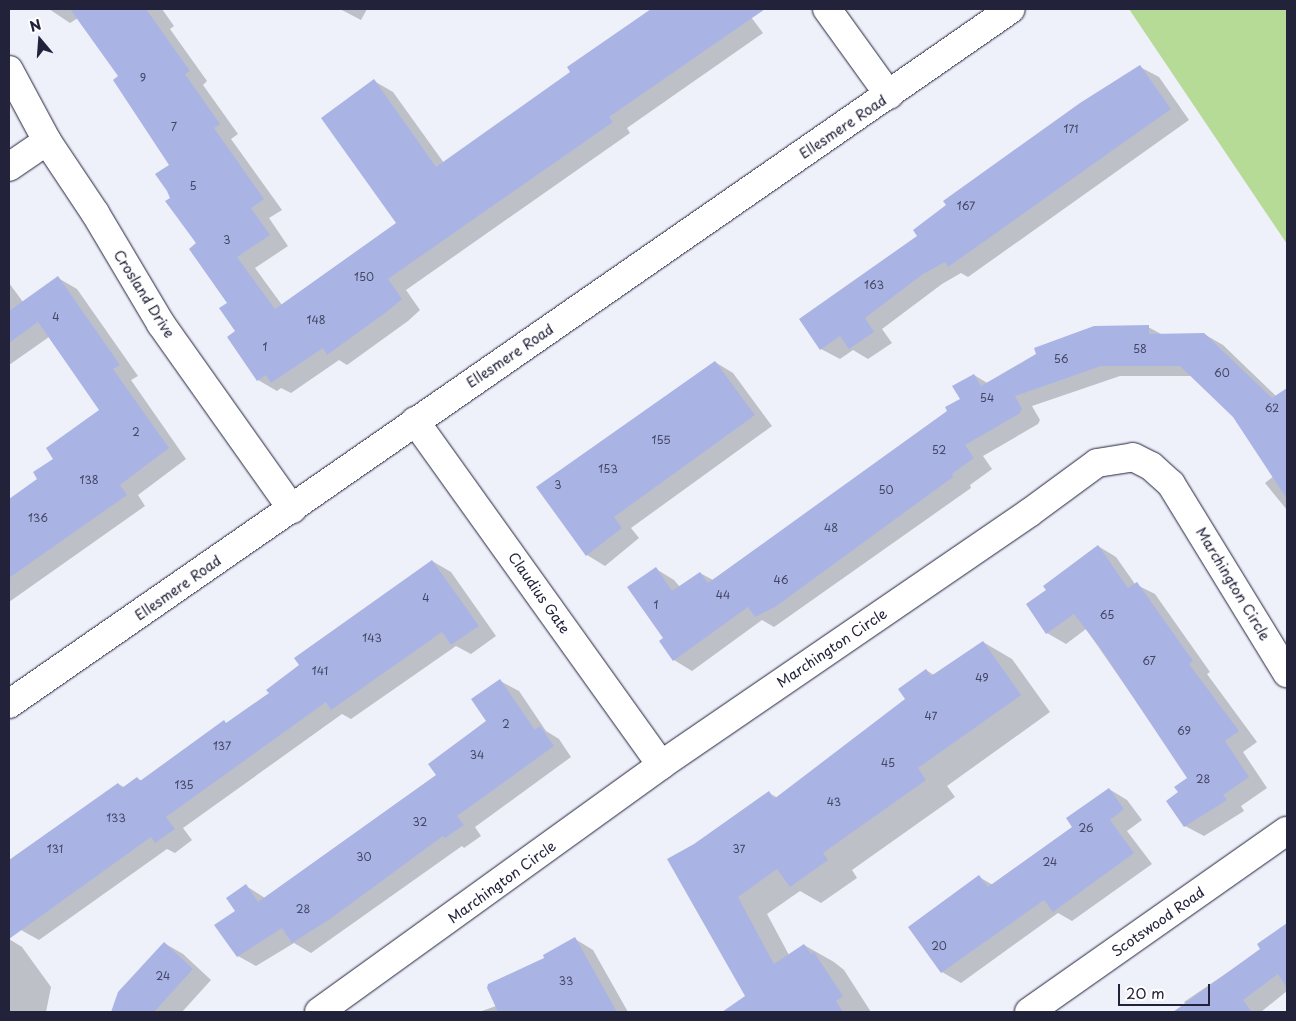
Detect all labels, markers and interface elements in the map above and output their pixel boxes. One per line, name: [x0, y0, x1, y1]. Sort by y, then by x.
text: N: [27, 14, 44, 37]
north arrow: [15, 15, 65, 65]
house number: 9: [140, 71, 146, 85]
street label: Ellesmere Road: [796, 92, 890, 162]
house number: 7: [171, 120, 177, 134]
house number: 171: [1064, 122, 1078, 136]
house number: 5: [189, 179, 197, 193]
house number: 167: [957, 199, 975, 213]
house number: 3: [223, 233, 231, 247]
street label: Crosland Drive: [110, 247, 178, 341]
house number: 150: [354, 270, 374, 284]
house number: 163: [864, 278, 884, 292]
house number: 4: [52, 310, 60, 324]
house number: 148: [306, 313, 326, 327]
street label: Ellesmere Road: [463, 321, 557, 391]
house number: 1: [263, 340, 267, 354]
house number: 58: [1133, 342, 1147, 356]
house number: 56: [1054, 352, 1068, 366]
house number: 60: [1214, 366, 1230, 380]
house number: 54: [980, 391, 994, 405]
house number: 62: [1265, 401, 1279, 415]
house number: 2: [132, 425, 140, 439]
house number: 155: [651, 433, 671, 447]
house number: 52: [932, 443, 946, 457]
house number: 153: [598, 462, 618, 476]
house number: 138: [79, 473, 99, 487]
house number: 3: [554, 478, 562, 492]
house number: 50: [878, 483, 894, 497]
house number: 136: [28, 511, 48, 525]
house number: 48: [824, 521, 838, 535]
street label: Marchington Circle: [1193, 524, 1273, 644]
street label: Claudius Gate: [505, 549, 573, 637]
street label: Ellesmere Road: [132, 552, 224, 624]
house number: 46: [774, 573, 788, 587]
house number: 44: [716, 588, 730, 602]
house number: 4: [422, 591, 430, 605]
house number: 1: [654, 598, 658, 612]
street label: Marchington Circle: [774, 605, 890, 691]
house number: 65: [1100, 608, 1114, 622]
house number: 143: [362, 631, 382, 645]
house number: 67: [1142, 654, 1156, 668]
house number: 141: [312, 664, 328, 678]
house number: 49: [975, 671, 989, 685]
house number: 47: [925, 709, 937, 723]
house number: 2: [502, 717, 510, 731]
house number: 69: [1177, 724, 1191, 738]
house number: 137: [213, 739, 231, 753]
house number: 34: [470, 748, 484, 762]
house number: 45: [881, 756, 895, 770]
house number: 28: [1196, 772, 1210, 786]
house number: 135: [174, 778, 194, 792]
house number: 43: [827, 795, 841, 809]
house number: 133: [106, 811, 126, 825]
house number: 32: [413, 815, 427, 829]
house number: 26: [1078, 821, 1094, 835]
street label: Marchington Circle: [445, 837, 559, 927]
house number: 131: [47, 842, 63, 856]
house number: 37: [733, 842, 745, 856]
house number: 30: [356, 850, 372, 864]
house number: 24: [1043, 855, 1057, 869]
street label: Scotswood Road: [1108, 884, 1208, 960]
house number: 28: [296, 902, 310, 916]
house number: 20: [931, 939, 947, 953]
house number: 24: [156, 969, 170, 983]
house number: 33: [559, 974, 573, 988]
scale bar: [1121, 974, 1214, 1006]
text: 20 m: [1126, 981, 1165, 1004]

